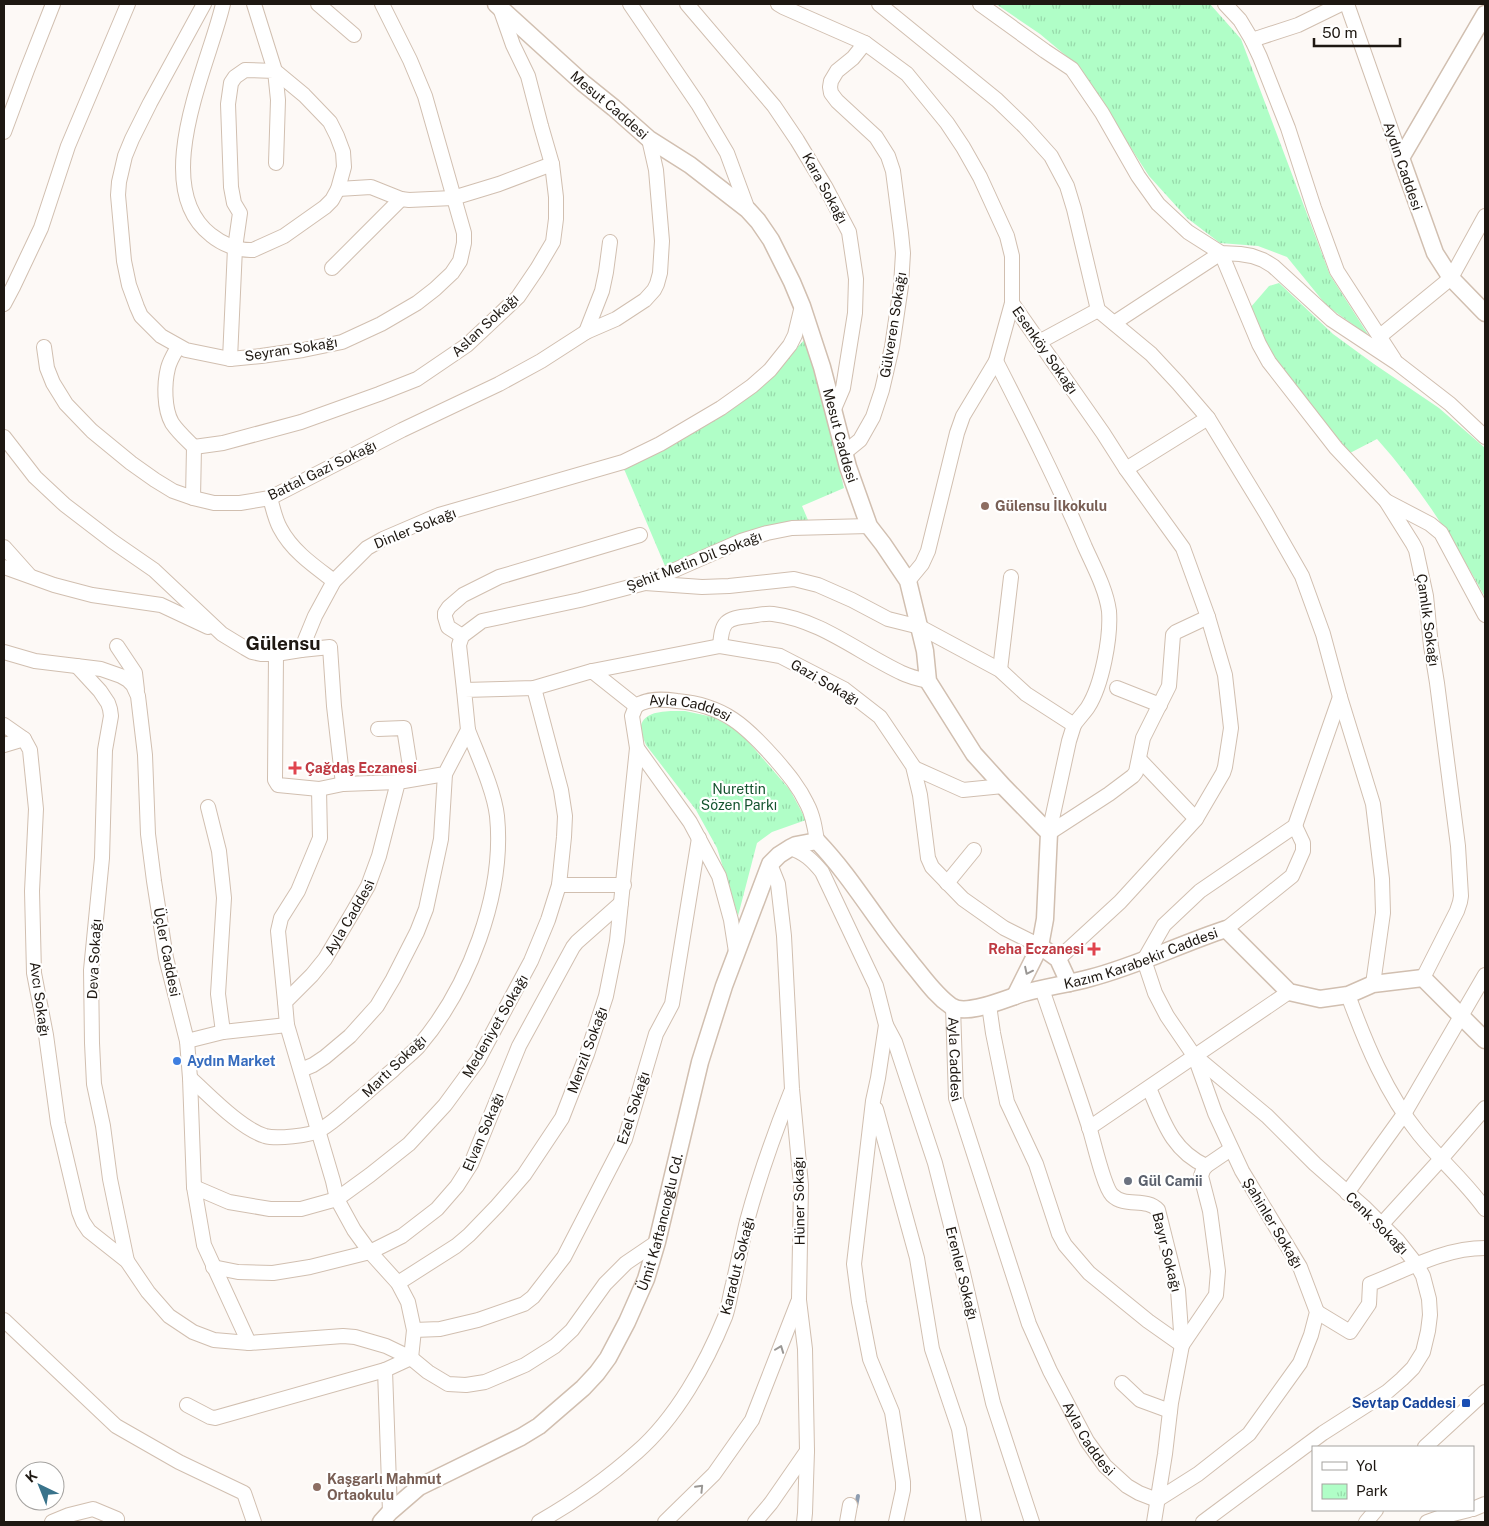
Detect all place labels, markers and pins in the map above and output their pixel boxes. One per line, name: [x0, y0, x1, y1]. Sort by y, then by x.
place label: Gülensu İlkokulu: [995, 497, 1107, 514]
marker: Gülensu İlkokulu: [979, 500, 991, 512]
place label: Çağdaş Eczanesi: [305, 760, 417, 776]
marker: Çağdaş Eczanesi: [289, 762, 301, 774]
place label: Reha Eczanesi: [988, 941, 1084, 957]
marker: Reha Eczanesi: [1088, 943, 1100, 955]
place label: Aydın Market: [187, 1053, 276, 1069]
marker: Aydın Market: [171, 1055, 183, 1067]
place label: Gül Camii: [1138, 1173, 1203, 1189]
marker: Gül Camii: [1122, 1175, 1134, 1187]
place label: Sevtap Caddesi: [1352, 1395, 1456, 1411]
marker: Sevtap Caddesi: [1460, 1397, 1472, 1409]
place label: Kaşgarlı Mahmut Ortaokulu: [327, 1471, 442, 1503]
marker: Kaşgarlı Mahmut Ortaokulu: [311, 1481, 323, 1493]

